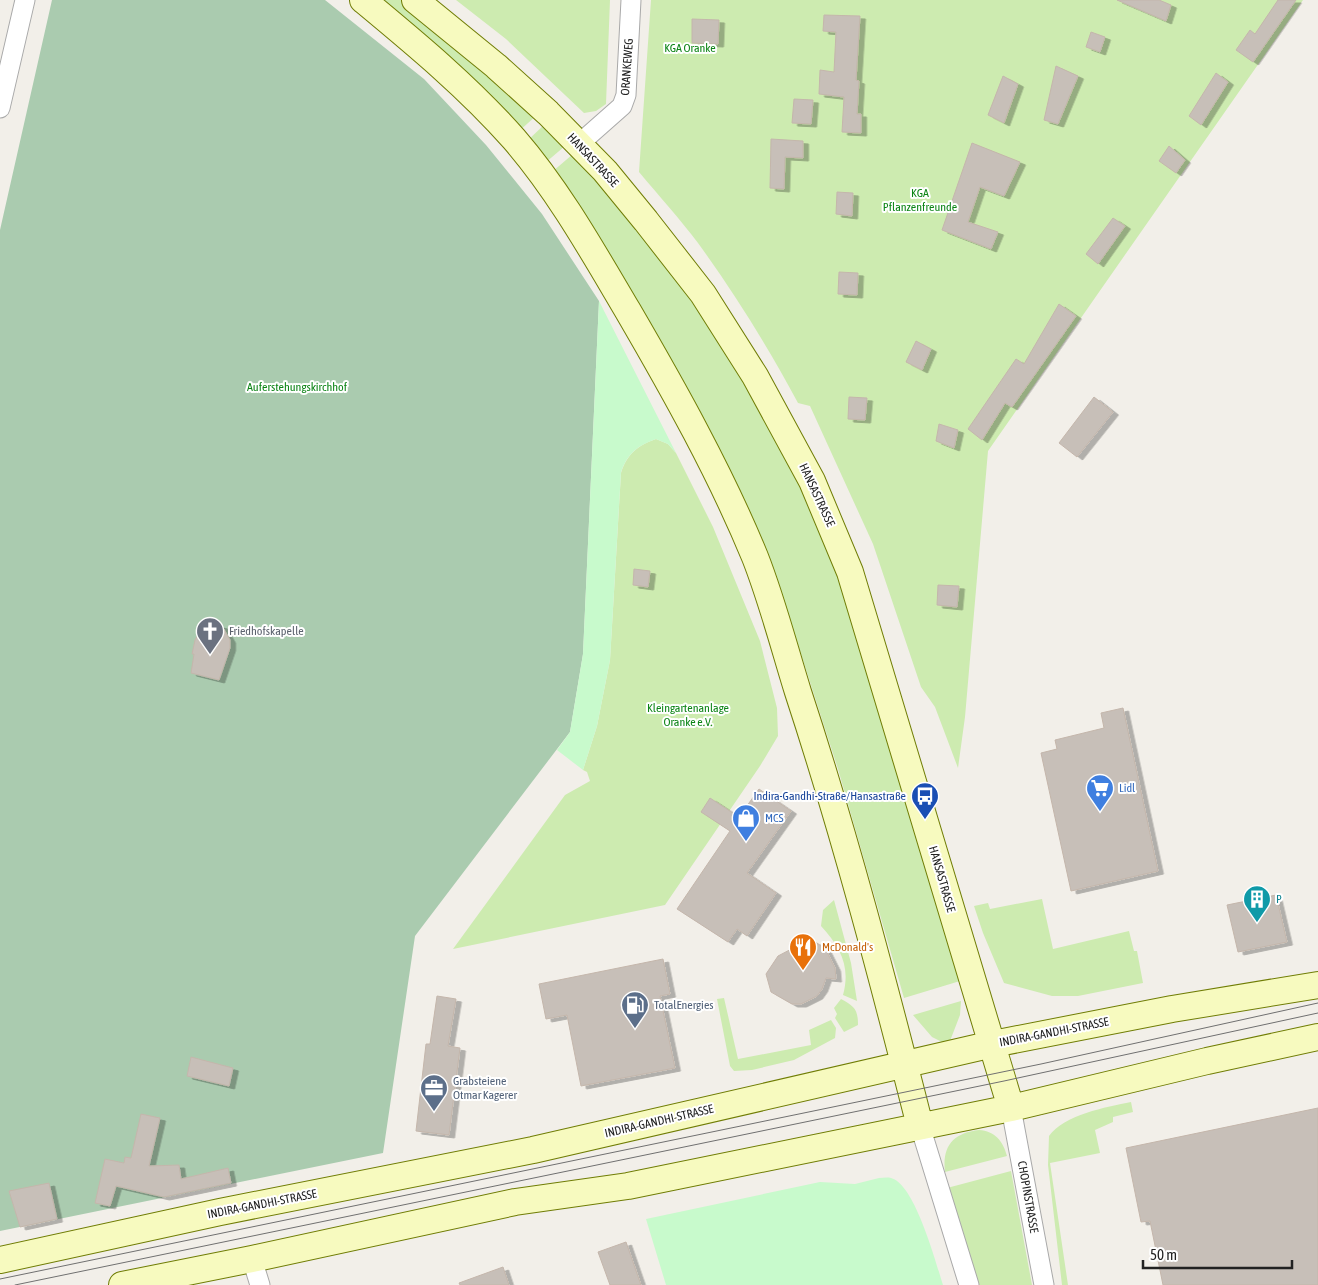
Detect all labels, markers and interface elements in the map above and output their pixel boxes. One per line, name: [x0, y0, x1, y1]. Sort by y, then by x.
street label: ORANKEWEG: [618, 38, 636, 96]
park label: KGA Oranke: [664, 41, 716, 55]
street label: HANSASTRASSE: [565, 130, 621, 190]
park label: KGA Pflanzenfreunde: [883, 186, 957, 214]
park label: Auferstehungskirchhof: [247, 380, 348, 394]
street label: HANSASTRASSE: [796, 461, 838, 529]
church icon: Friedhofskapelle: [195, 616, 225, 655]
place label: Friedhofskapelle: [229, 624, 304, 638]
park label: Kleingartenanlage Oranke e.V.: [647, 701, 729, 729]
supermarket icon: Lidl: [1085, 773, 1115, 812]
bus stop icon: Indira-Gandhi-Straße/Hansastraße: [910, 781, 940, 820]
place label: Lidl: [1119, 781, 1136, 795]
place label: Indira-Gandhi-Straße/Hansastraße: [753, 789, 906, 803]
shop icon: MCS: [731, 803, 761, 842]
place label: MCS: [765, 811, 783, 825]
street label: HANSASTRASSE: [926, 844, 958, 914]
building icon: P: [1242, 884, 1272, 923]
place label: P: [1276, 892, 1282, 906]
restaurant icon: McDonald's: [788, 932, 818, 971]
place label: McDonald's: [822, 940, 873, 954]
fuel station icon: TotalEnergies: [620, 990, 650, 1029]
place label: TotalEnergies: [654, 998, 714, 1012]
street label: INDIRA-GANDHI-STRASSE: [998, 1015, 1110, 1049]
office icon: Grabsteiene Otmar Kagerer: [419, 1073, 449, 1112]
place label: Grabsteiene Otmar Kagerer: [453, 1074, 517, 1102]
street label: INDIRA-GANDHI-STRASSE: [603, 1102, 715, 1140]
street label: CHOPINSTRASSE: [1015, 1160, 1041, 1234]
street label: INDIRA-GANDHI-STRASSE: [206, 1187, 318, 1221]
scale bar: [1143, 1238, 1292, 1270]
text: 50 m: [1150, 1246, 1177, 1263]

